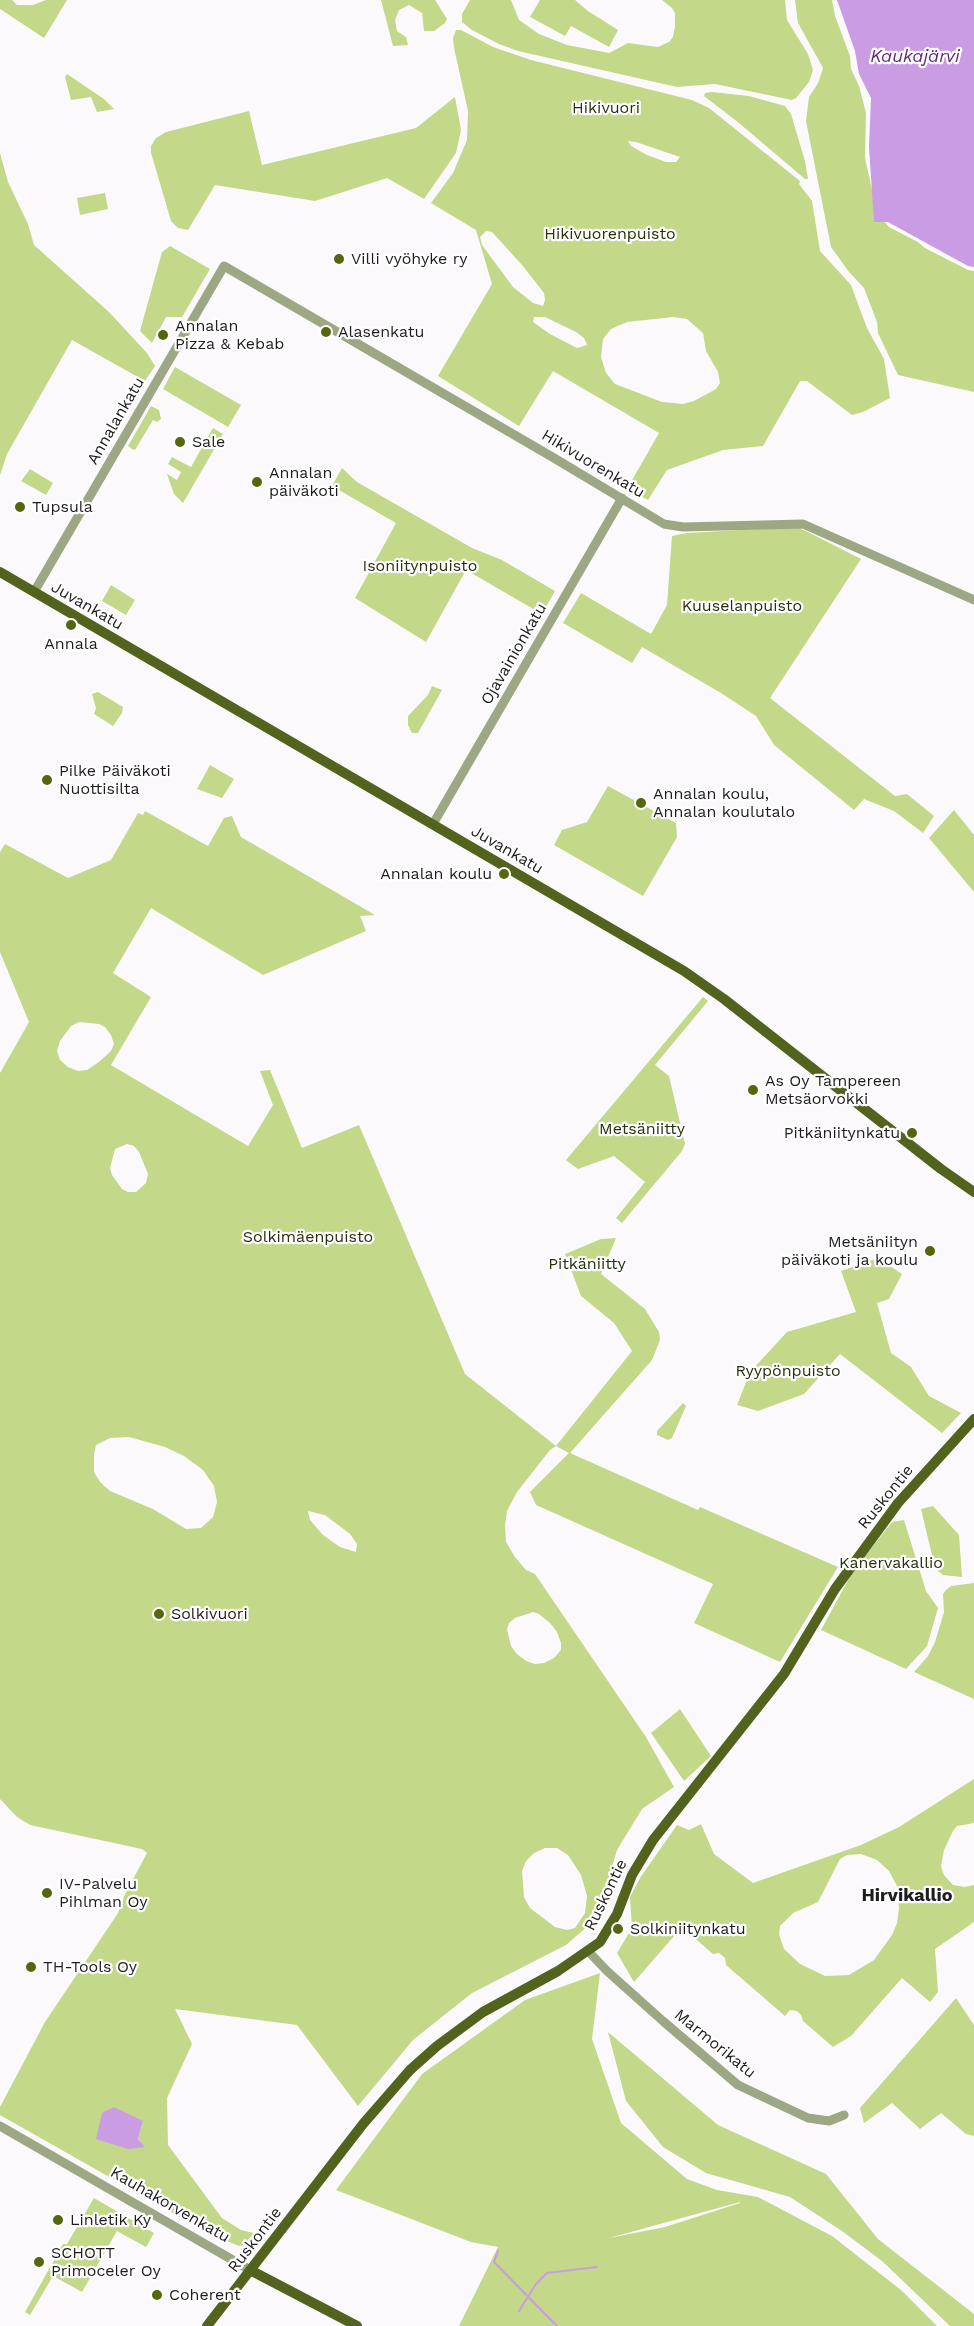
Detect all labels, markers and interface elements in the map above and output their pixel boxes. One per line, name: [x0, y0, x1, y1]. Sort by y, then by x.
water label: Kaukajärvi: [870, 46, 960, 68]
park label: Hikivuori: [572, 98, 640, 118]
park label: Hikivuorenpuisto: [544, 224, 676, 244]
place label: Villi vyöhyke ry: [351, 249, 467, 269]
marker: Villi vyöhyke ry: [332, 252, 346, 266]
place label: Annalan Pizza & Kebab: [175, 316, 284, 354]
place label: Alasenkatu: [338, 322, 424, 342]
marker: Alasenkatu: [319, 325, 333, 339]
marker: Annalan Pizza & Kebab: [156, 328, 170, 342]
street label: Annalankatu: [83, 374, 149, 468]
street label: Hikivuorenkatu: [538, 426, 648, 502]
place label: Sale: [192, 432, 225, 452]
marker: Sale: [173, 435, 187, 449]
place label: Annalan päiväkoti: [269, 463, 339, 501]
marker: Annalan päiväkoti: [250, 475, 264, 489]
place label: Tupsula: [32, 497, 93, 517]
marker: Tupsula: [13, 500, 27, 514]
park label: Isoniitynpuisto: [363, 556, 477, 576]
street label: Juvankatu: [48, 578, 126, 634]
park label: Kuuselanpuisto: [682, 596, 802, 616]
street label: Ojavainionkatu: [477, 600, 551, 708]
marker: Annala: [64, 618, 78, 632]
place label: Annala: [44, 634, 98, 654]
place label: Pilke Päiväkoti Nuottisilta: [59, 761, 171, 799]
marker: Pilke Päiväkoti Nuottisilta: [40, 773, 54, 787]
place label: Annalan koulu, Annalan koulutalo: [653, 784, 795, 822]
marker: Annalan koulu, Annalan koulutalo: [634, 796, 648, 810]
street label: Juvankatu: [468, 822, 546, 878]
place label: Annalan koulu: [380, 864, 492, 884]
marker: Annalan koulu: [497, 867, 511, 881]
place label: As Oy Tampereen Metsäorvokki: [765, 1071, 901, 1109]
marker: As Oy Tampereen Metsäorvokki: [746, 1083, 760, 1097]
park label: Metsäniitty: [599, 1119, 685, 1139]
place label: Pitkäniitynkatu: [784, 1123, 900, 1143]
marker: Pitkäniitynkatu: [905, 1126, 919, 1140]
park label: Solkimäenpuisto: [243, 1227, 373, 1247]
place label: Metsäniityn päiväkoti ja koulu: [781, 1232, 918, 1270]
marker: Metsäniityn päiväkoti ja koulu: [923, 1244, 937, 1258]
park label: Pitkäniitty: [548, 1254, 626, 1274]
park label: Ryypönpuisto: [735, 1361, 841, 1381]
street label: Ruskontie: [854, 1461, 918, 1533]
park label: Kanervakallio: [839, 1553, 943, 1573]
place label: Solkivuori: [171, 1604, 248, 1624]
marker: Solkivuori: [152, 1607, 166, 1621]
street label: Ruskontie: [580, 1856, 632, 1934]
place label: IV-Palvelu Pihlman Oy: [59, 1874, 148, 1912]
district label: Hirvikallio: [861, 1885, 953, 1907]
marker: IV-Palvelu Pihlman Oy: [40, 1886, 54, 1900]
place label: Solkiniitynkatu: [630, 1919, 746, 1939]
marker: Solkiniitynkatu: [611, 1922, 625, 1936]
place label: TH-Tools Oy: [43, 1957, 137, 1977]
marker: TH-Tools Oy: [24, 1960, 38, 1974]
street label: Marmorikatu: [670, 2005, 760, 2083]
street label: Kauhakorvenkatu: [107, 2163, 233, 2247]
street label: Ruskontie: [224, 2203, 286, 2277]
place label: Linletik Ky: [70, 2210, 151, 2230]
marker: Linletik Ky: [51, 2213, 65, 2227]
place label: SCHOTT Primoceler Oy: [51, 2243, 161, 2281]
marker: SCHOTT Primoceler Oy: [32, 2255, 46, 2269]
place label: Coherent: [169, 2285, 241, 2305]
marker: Coherent: [150, 2288, 164, 2302]

